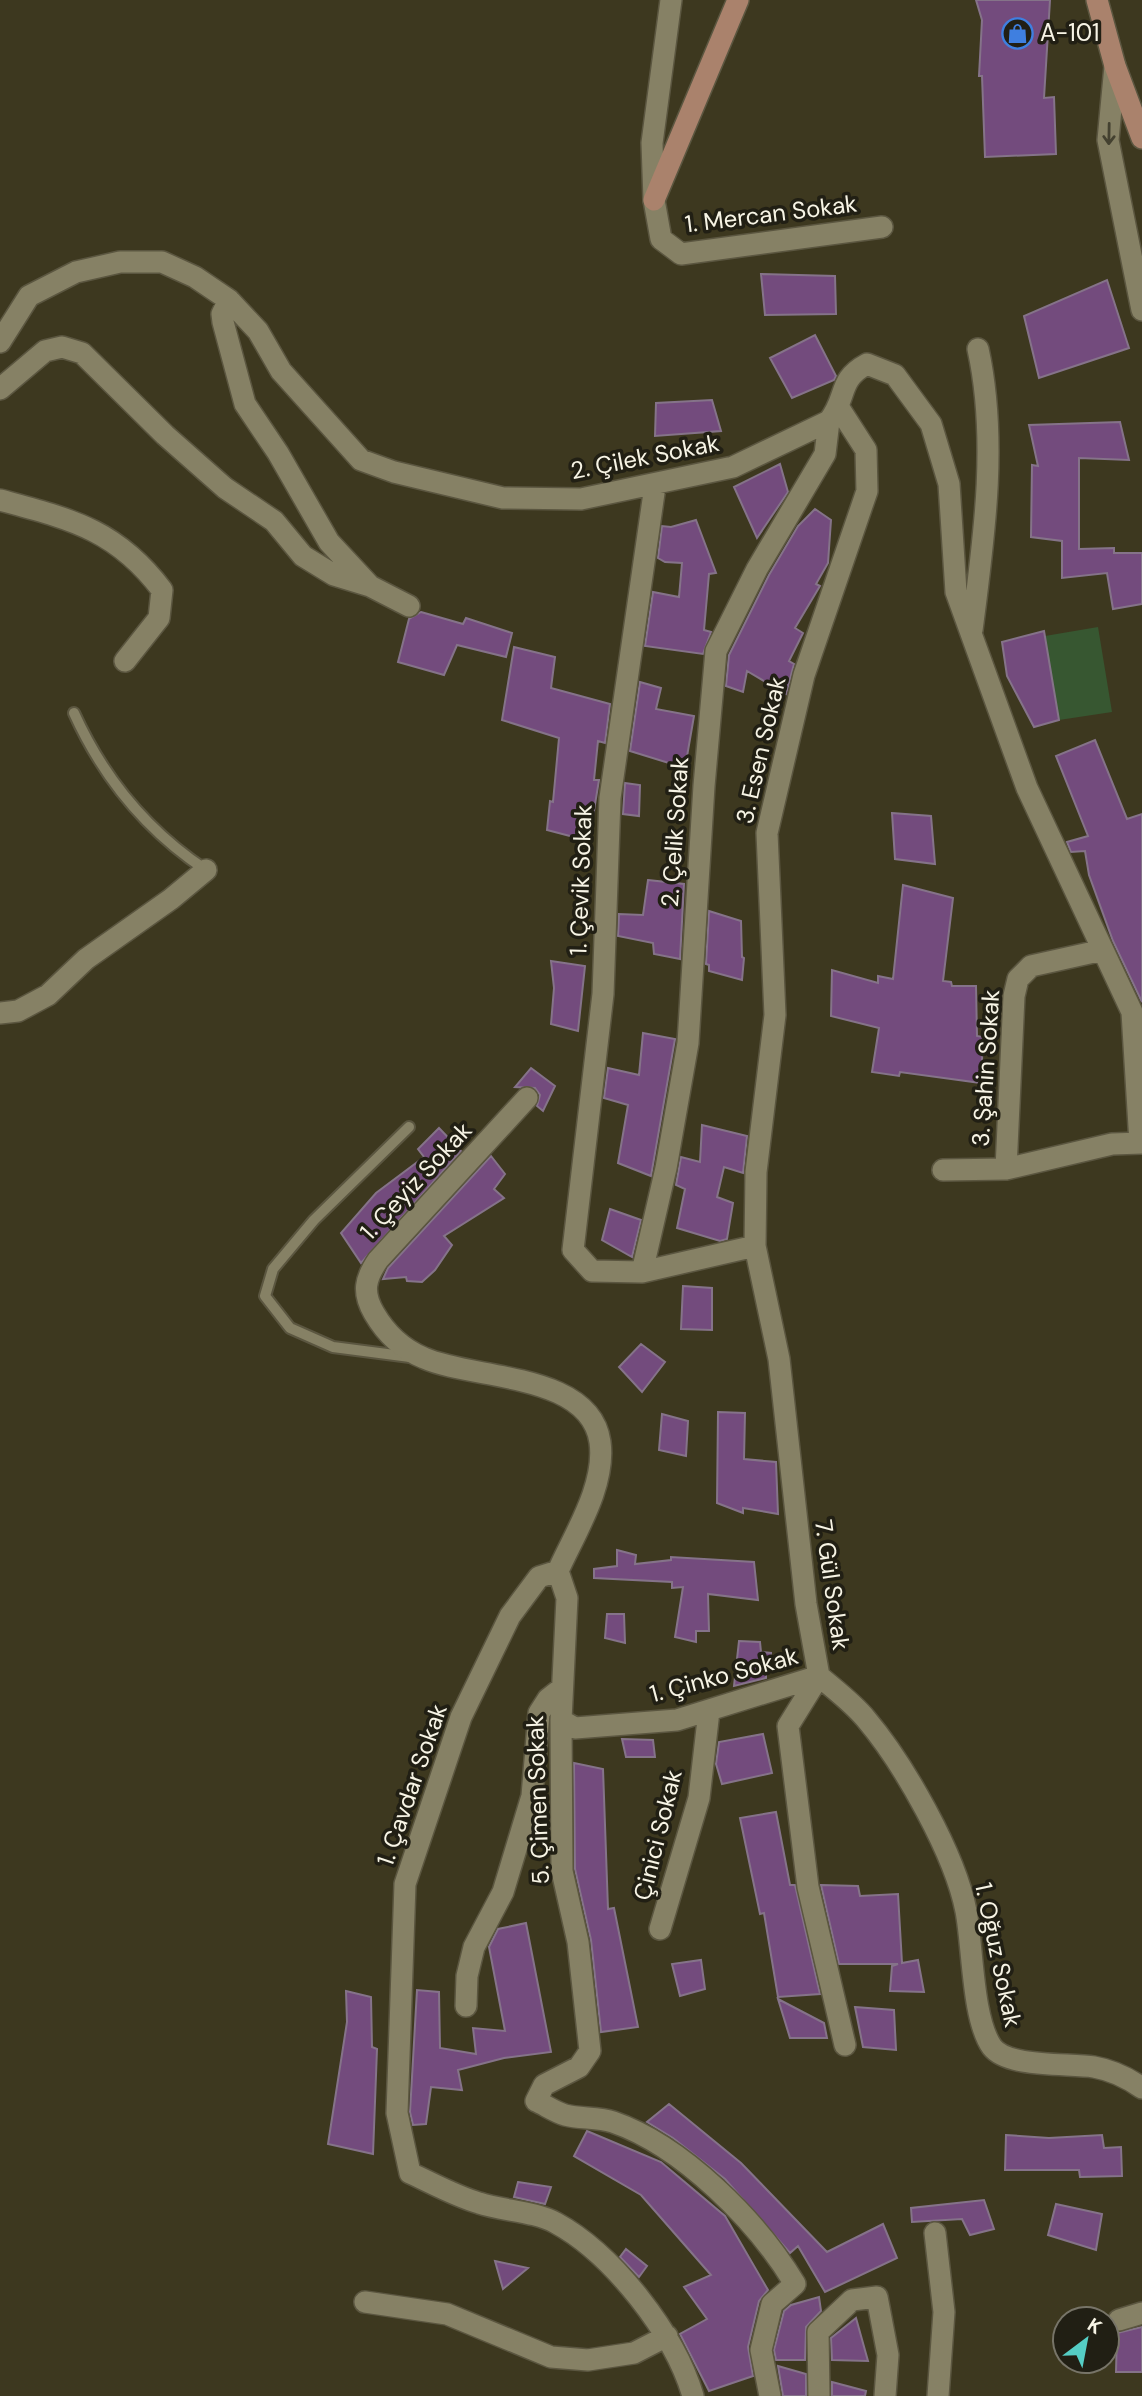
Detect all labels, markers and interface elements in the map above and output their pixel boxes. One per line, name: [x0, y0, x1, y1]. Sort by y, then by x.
shop icon: A-101: [1000, 16, 1034, 50]
place label: A-101: [1040, 17, 1100, 48]
one-way arrow: [1102, 122, 1116, 145]
street label: 1. Mercan Sokak: [683, 188, 859, 239]
street label: 2. Çilek Sokak: [568, 427, 722, 486]
street label: 3. Esen Sokak: [729, 673, 792, 826]
street label: 2. Çelik Sokak: [654, 756, 695, 908]
street label: 1. Çevik Sokak: [562, 804, 599, 956]
street label: 3. Şahin Sokak: [965, 988, 1006, 1148]
street label: 1. Çeyiz Sokak: [353, 1115, 478, 1246]
street label: 7. Gül Sokak: [808, 1518, 857, 1652]
street label: 1. Çinko Sokak: [646, 1640, 802, 1709]
street label: 1. Çavdar Sokak: [369, 1700, 454, 1870]
street label: 5. Çimen Sokak: [519, 1715, 556, 1885]
street label: Çinici Sokak: [626, 1766, 689, 1903]
street label: 1. Oğuz Sokak: [968, 1880, 1029, 2030]
north arrow: [1051, 2305, 1121, 2375]
text: K: [1083, 2312, 1107, 2340]

